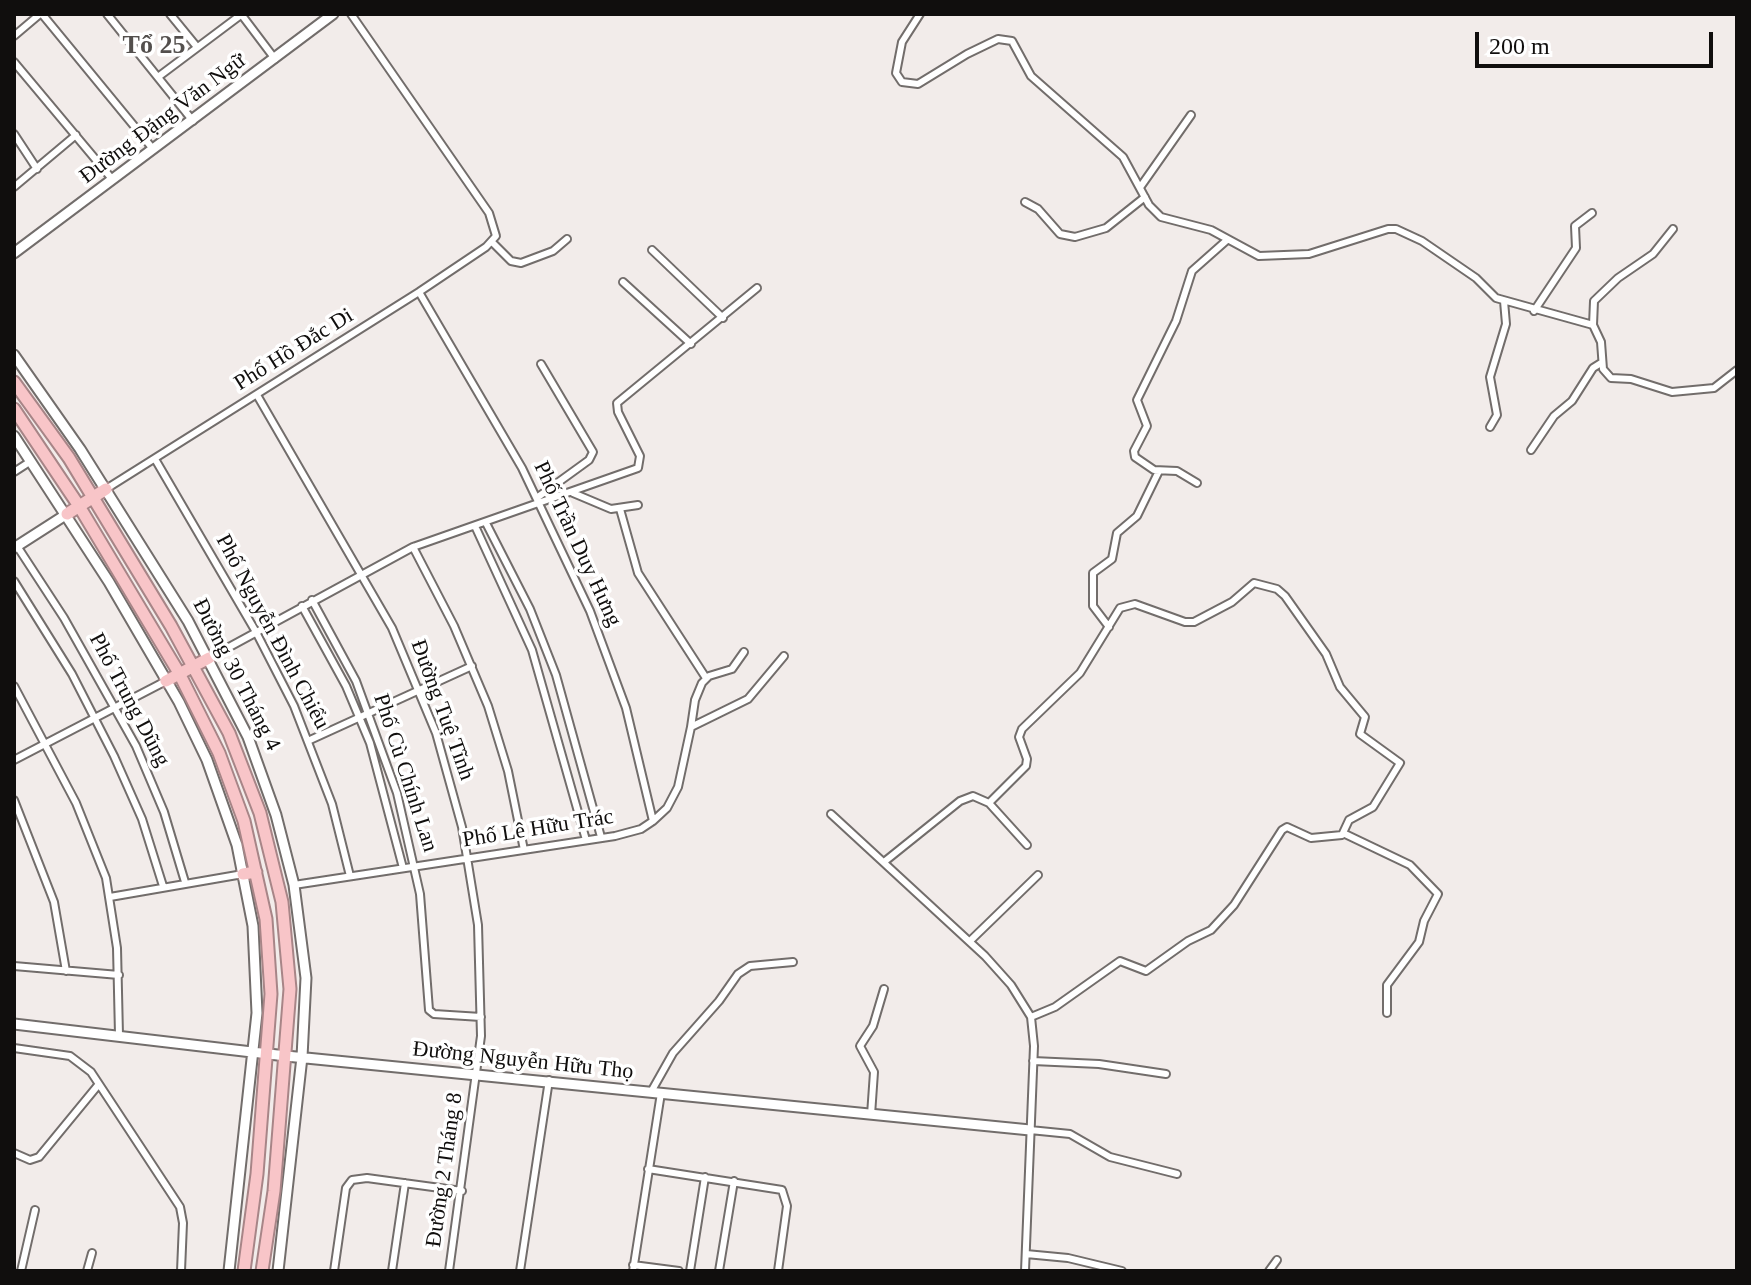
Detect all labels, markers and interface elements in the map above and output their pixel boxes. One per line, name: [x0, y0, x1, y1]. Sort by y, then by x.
scale bar: [1479, 16, 1717, 66]
district label: Tổ 25: [123, 30, 185, 62]
text: 200 m: [1489, 33, 1550, 59]
street label: Đường Đặng Văn Ngữ: [75, 48, 251, 190]
street label: Phố Hồ Đắc Di: [230, 303, 358, 397]
street label: Phố Trần Duy Hưng: [527, 457, 627, 631]
street label: Phố Nguyễn Đình Chiểu: [209, 530, 335, 734]
street label: Đường 30 Tháng 4: [186, 595, 286, 755]
street label: Phố Trung Dũng: [83, 629, 175, 771]
street label: Đường Tuệ Tĩnh: [404, 636, 480, 784]
street label: Phố Cù Chính Lan: [367, 691, 443, 855]
street label: Phố Lê Hữu Trác: [461, 804, 615, 854]
street label: Đường Nguyễn Hữu Thọ: [411, 1036, 635, 1086]
street label: Đường 2 Tháng 8: [421, 1091, 469, 1249]

